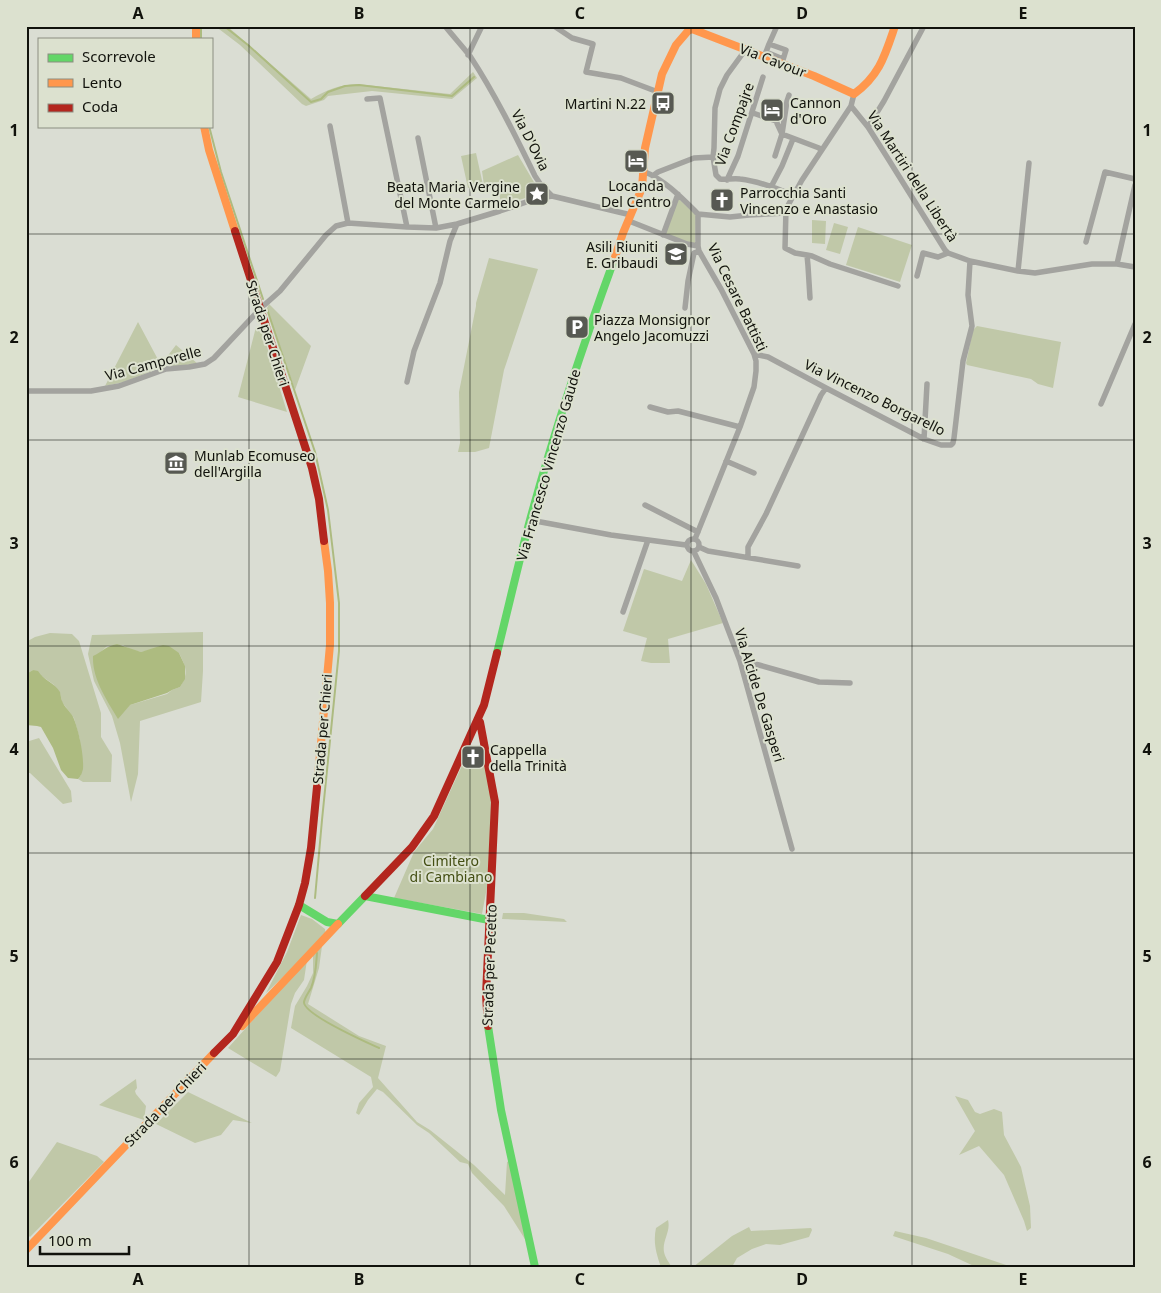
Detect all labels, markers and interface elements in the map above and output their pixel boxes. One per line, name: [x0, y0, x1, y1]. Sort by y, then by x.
text: A: [132, 2, 144, 24]
text: B: [354, 2, 364, 24]
text: C: [575, 2, 585, 24]
text: D: [796, 2, 808, 24]
text: E: [1019, 2, 1028, 24]
legend: [38, 38, 212, 128]
street label: Via Cavour: [737, 39, 809, 82]
text: Scorrevole: [82, 46, 156, 66]
text: Lento: [82, 72, 122, 92]
street label: Via Compajre: [710, 80, 758, 168]
bus stop icon: Martini N.22: [650, 90, 676, 116]
place label: Cannon d'Oro: [790, 93, 841, 128]
place label: Martini N.22: [565, 94, 646, 113]
text: Coda: [82, 96, 118, 116]
hotel icon: Cannon d'Oro: [759, 97, 785, 123]
street label: Via D'Ovia: [507, 106, 555, 174]
street label: Via Martiri della Libertà: [863, 107, 963, 245]
text: 1: [9, 119, 19, 141]
text: 1: [1142, 119, 1152, 141]
hotel icon: Locanda Del Centro: [623, 148, 649, 174]
place label: Locanda Del Centro: [601, 176, 671, 211]
place label: Beata Maria Vergine del Monte Carmelo: [387, 177, 520, 212]
place icon: Beata Maria Vergine del Monte Carmelo: [524, 181, 550, 207]
place label: Parrocchia Santi Vincenzo e Anastasio: [740, 183, 878, 218]
church icon: Parrocchia Santi Vincenzo e Anastasio: [709, 187, 735, 213]
place label: Asili Riuniti E. Gribaudi: [586, 237, 658, 272]
street label: Via Cesare Battisti: [704, 240, 772, 354]
school or university icon: Asili Riuniti E. Gribaudi: [663, 241, 689, 267]
street label: Strada per Chieri: [242, 278, 294, 388]
place label: Piazza Monsignor Angelo Jacomuzzi: [594, 310, 710, 345]
parking icon: Piazza Monsignor Angelo Jacomuzzi: [564, 314, 590, 340]
text: 2: [9, 326, 19, 348]
text: 2: [1142, 326, 1152, 348]
street label: Via Camporelle: [103, 341, 203, 385]
street label: Via Vincenzo Borgarello: [801, 355, 949, 439]
street label: Via Francesco Vincenzo Gaude: [511, 367, 585, 563]
place label: Munlab Ecomuseo dell'Argilla: [194, 446, 316, 481]
museum icon: Munlab Ecomuseo dell'Argilla: [163, 450, 189, 476]
text: 3: [9, 532, 19, 554]
text: 3: [1142, 532, 1152, 554]
street label: Via Alcide De Gasperi: [731, 626, 789, 764]
street label: Strada per Chieri: [308, 673, 336, 785]
text: 4: [9, 738, 19, 760]
text: 4: [1142, 738, 1152, 760]
place label: Cappella della Trinità: [490, 740, 567, 775]
church icon: Cappella della Trinità: [460, 744, 486, 770]
park label: Cimitero di Cambiano: [410, 851, 492, 886]
street label: Strada per Pecetto: [477, 904, 501, 1026]
text: 5: [9, 945, 19, 967]
text: 5: [1142, 945, 1152, 967]
street label: Strada per Chieri: [120, 1058, 210, 1150]
text: 6: [9, 1151, 19, 1173]
text: 6: [1142, 1151, 1152, 1173]
scale bar: [40, 1223, 129, 1255]
text: 100 m: [48, 1230, 92, 1250]
text: A: [132, 1268, 144, 1290]
text: B: [354, 1268, 364, 1290]
text: C: [575, 1268, 585, 1290]
text: D: [796, 1268, 808, 1290]
text: E: [1019, 1268, 1028, 1290]

